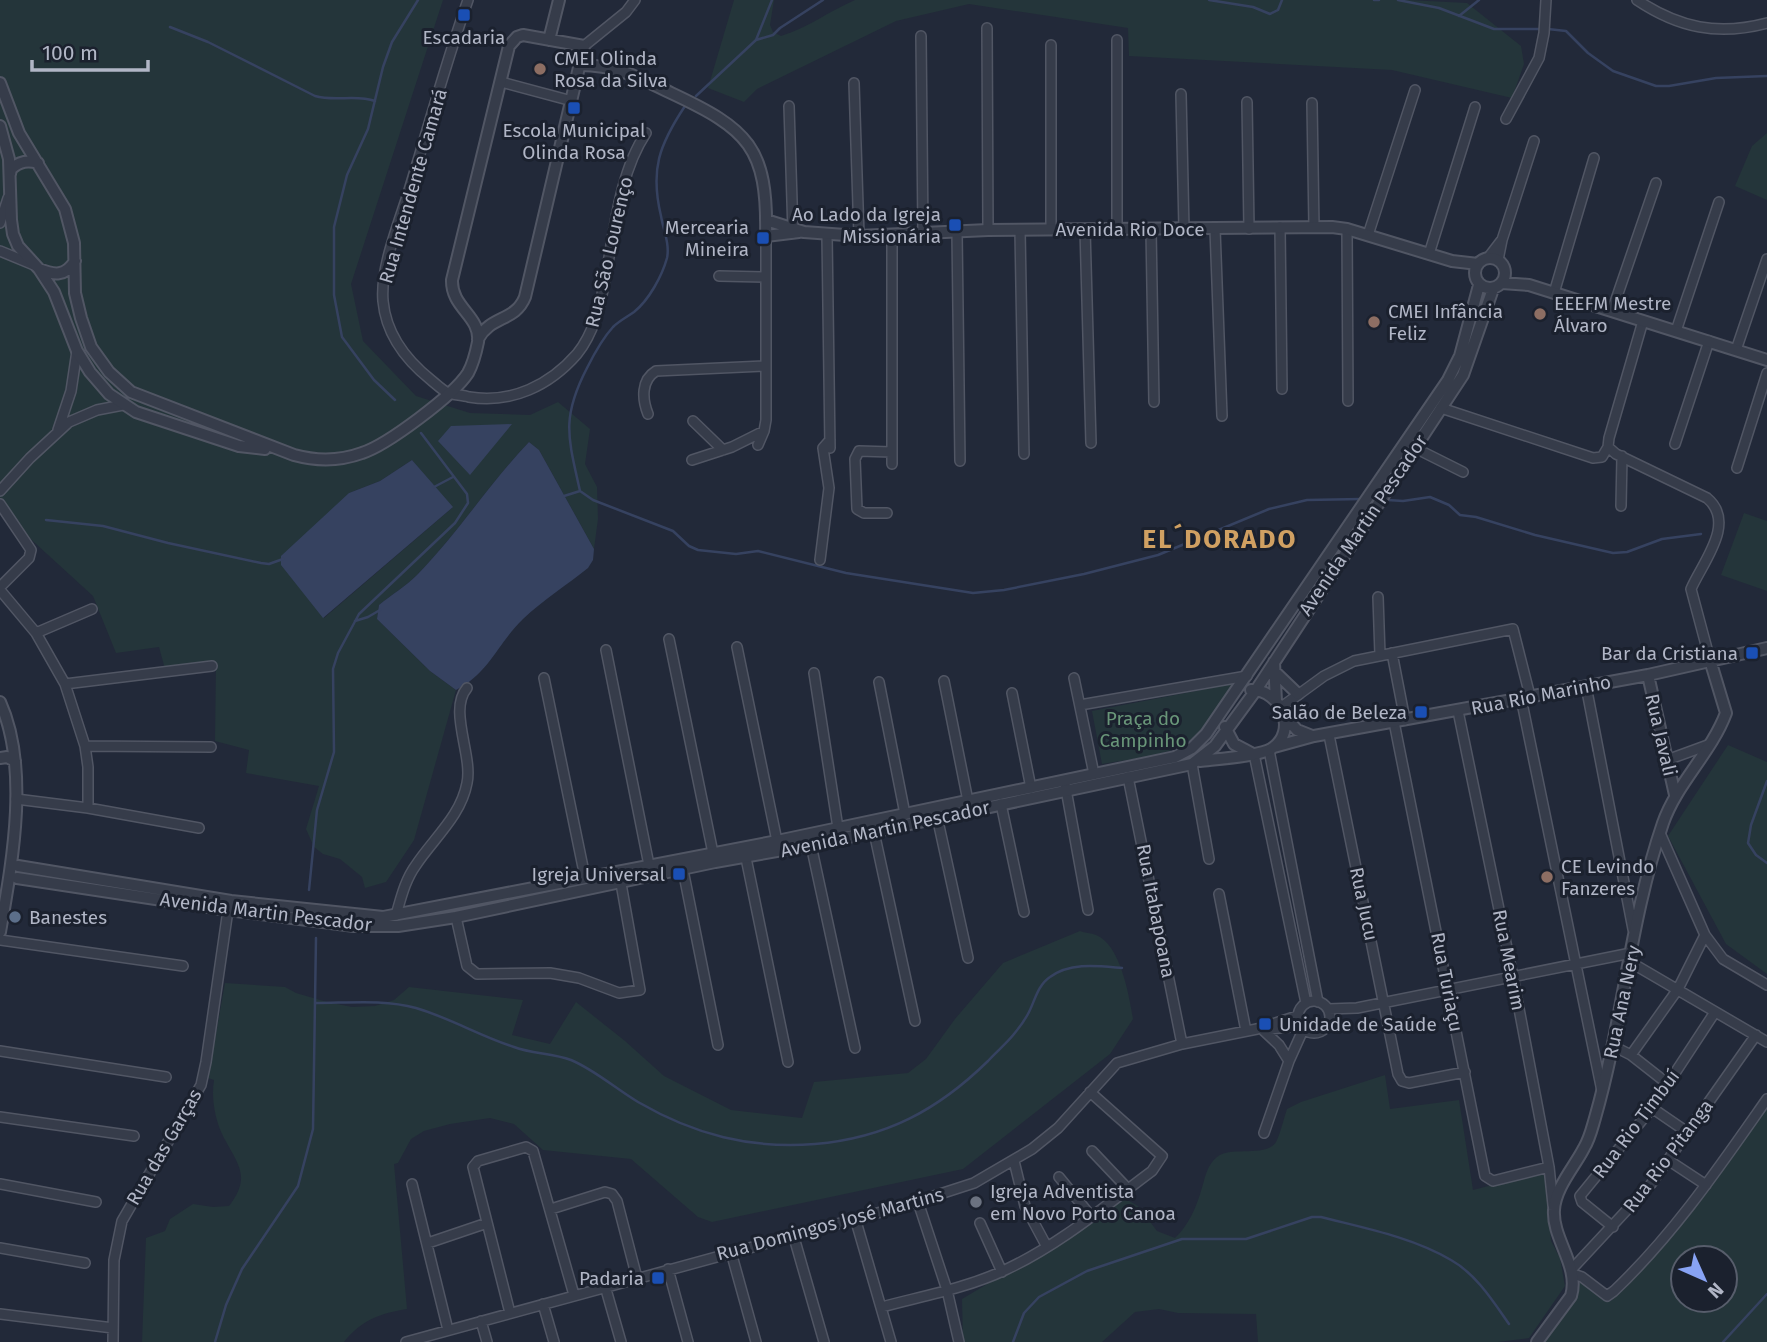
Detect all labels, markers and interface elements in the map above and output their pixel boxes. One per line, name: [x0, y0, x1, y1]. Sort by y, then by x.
marker: Escadaria: [456, 7, 472, 23]
place label: Escadaria: [423, 26, 505, 49]
scale bar: [32, 28, 147, 72]
text: 100 m: [42, 40, 98, 66]
place label: CMEI Olinda Rosa da Silva: [554, 47, 668, 92]
marker: CMEI Olinda Rosa da Silva: [532, 61, 548, 77]
street label: Rua Intendente Camará: [374, 86, 452, 286]
marker: Escola Municipal Olinda Rosa: [566, 100, 582, 116]
place label: Escola Municipal Olinda Rosa: [502, 119, 646, 164]
street label: Rua São Lourenço: [580, 174, 638, 330]
place label: Ao Lado da Igreja Missionária: [792, 203, 941, 248]
place label: Mercearia Mineira: [665, 216, 749, 261]
marker: Ao Lado da Igreja Missionária: [947, 217, 963, 233]
street label: Avenida Rio Doce: [1055, 218, 1205, 241]
marker: Mercearia Mineira: [755, 230, 771, 246]
place label: EEEFM Mestre Álvaro: [1554, 292, 1671, 337]
place label: CMEI Infância Feliz: [1388, 300, 1503, 345]
marker: EEEFM Mestre Álvaro: [1532, 306, 1548, 322]
marker: CMEI Infância Feliz: [1366, 314, 1382, 330]
street label: Avenida Martin Pescador: [1294, 430, 1433, 620]
district label: EL´DORADO: [1142, 523, 1298, 555]
place label: Bar da Cristiana: [1601, 642, 1738, 665]
marker: Bar da Cristiana: [1744, 645, 1760, 661]
street label: Rua Rio Marinho: [1469, 670, 1613, 720]
street label: Rua Javali: [1640, 692, 1682, 778]
place label: Salão de Beleza: [1272, 701, 1407, 724]
marker: Salão de Beleza: [1413, 704, 1429, 720]
park label: Praça do Campinho: [1099, 707, 1187, 752]
street label: Avenida Martin Pescador: [778, 795, 992, 862]
street label: Rua Itabapoana: [1132, 842, 1180, 980]
place label: CE Levindo Fanzeres: [1561, 855, 1654, 900]
place label: Igreja Universal: [532, 863, 665, 886]
street label: Rua Jucu: [1345, 865, 1383, 943]
marker: Igreja Universal: [671, 866, 687, 882]
marker: CE Levindo Fanzeres: [1539, 869, 1555, 885]
street label: Avenida Martin Pescador: [159, 888, 374, 936]
place label: Banestes: [29, 906, 107, 929]
street label: Rua Mearim: [1488, 908, 1530, 1012]
marker: Banestes: [7, 909, 23, 925]
street label: Rua Turiaçu: [1426, 930, 1468, 1034]
street label: Rua Ana Nery: [1599, 943, 1645, 1061]
place label: Unidade de Saúde: [1279, 1013, 1437, 1036]
marker: Unidade de Saúde: [1257, 1016, 1273, 1032]
street label: Rua Rio Timbuí: [1588, 1065, 1684, 1183]
street label: Rua das Garças: [121, 1085, 207, 1209]
street label: Rua Rio Pitanga: [1618, 1095, 1718, 1217]
place label: Igreja Adventista em Novo Porto Canoa: [990, 1180, 1176, 1225]
street label: Rua Domingos José Martins: [714, 1183, 946, 1265]
marker: Igreja Adventista em Novo Porto Canoa: [968, 1194, 984, 1210]
north arrow: [1669, 1244, 1739, 1314]
place label: Padaria: [579, 1267, 644, 1290]
marker: Padaria: [650, 1270, 666, 1286]
text: N: [1703, 1278, 1728, 1303]

